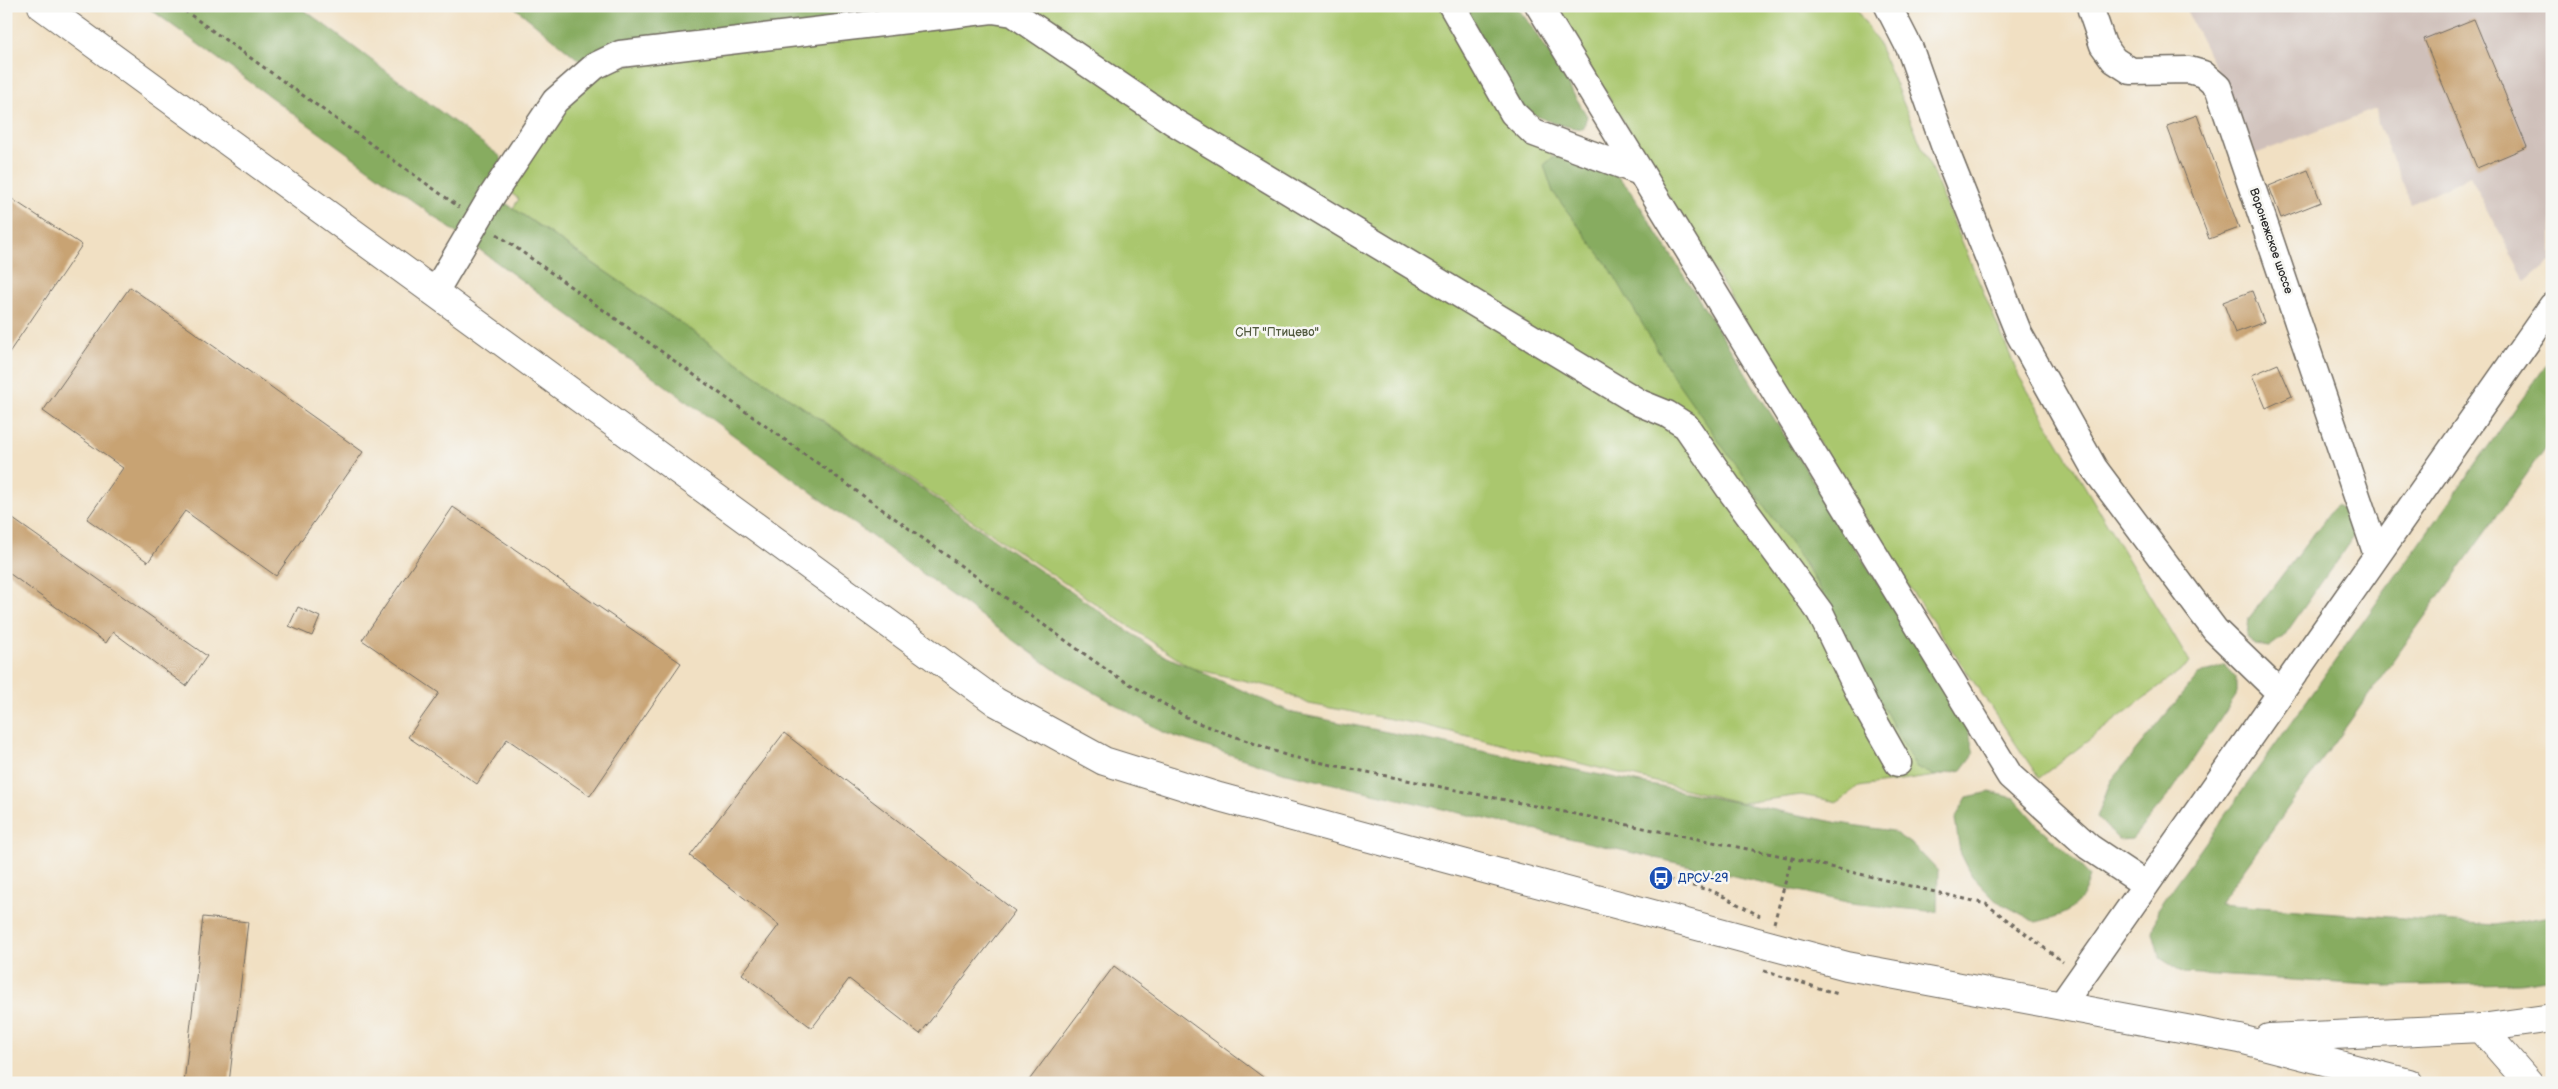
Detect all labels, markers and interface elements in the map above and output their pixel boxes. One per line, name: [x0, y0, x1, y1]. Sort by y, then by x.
street label: Воронежское шоссе: [2246, 186, 2296, 296]
park label: СНТ "Птицево": [1235, 325, 1319, 340]
bus stop icon: ДРСУ-29: [1648, 865, 1674, 891]
place label: ДРСУ-29: [1678, 871, 1729, 886]

